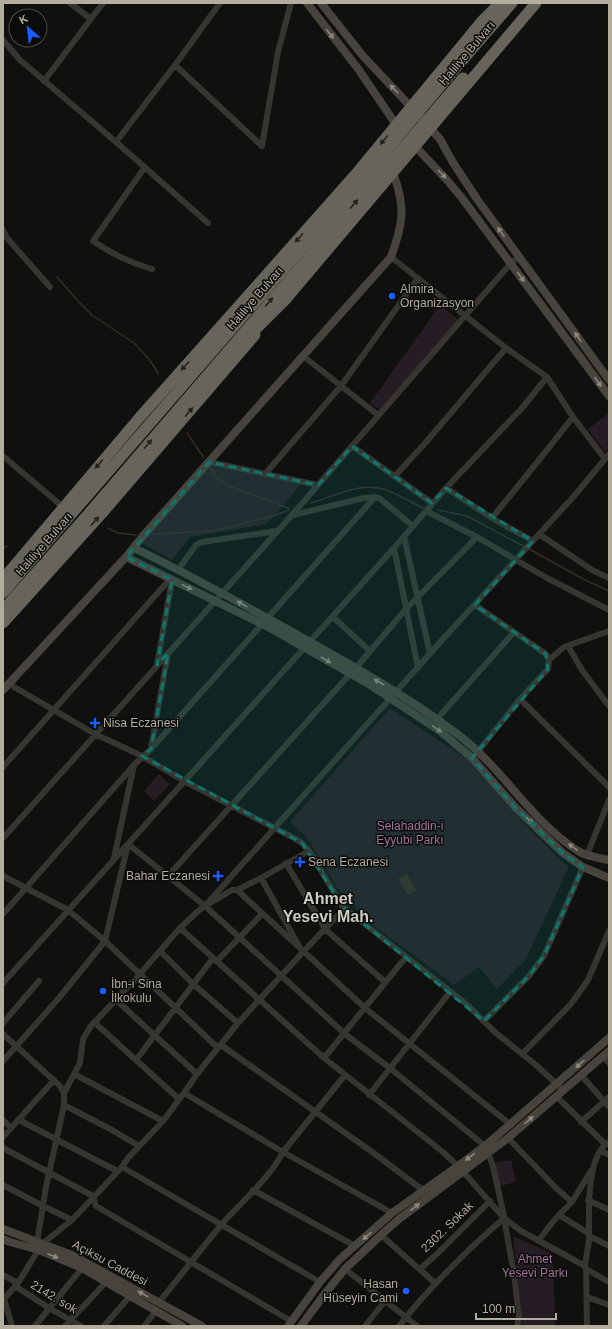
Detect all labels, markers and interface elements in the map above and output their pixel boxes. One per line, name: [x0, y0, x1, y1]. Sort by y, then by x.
north arrow: [8, 8, 48, 48]
text: K: [17, 12, 30, 26]
street label: Haliliye Bulvarı: [436, 18, 498, 88]
one-way arrow: [326, 29, 335, 40]
one-way arrow: [390, 84, 399, 95]
one-way arrow: [380, 134, 389, 145]
one-way arrow: [437, 169, 447, 179]
one-way arrow: [350, 199, 359, 209]
one-way arrow: [497, 227, 505, 237]
one-way arrow: [294, 233, 304, 243]
street label: Haliliye Bulvarı: [224, 263, 286, 333]
one-way arrow: [517, 272, 525, 282]
place label: Almira Organizasyon: [400, 282, 474, 310]
marker: Almira Organizasyon: [387, 291, 397, 301]
one-way arrow: [264, 298, 273, 307]
one-way arrow: [574, 332, 582, 342]
one-way arrow: [180, 361, 189, 372]
one-way arrow: [594, 376, 602, 387]
one-way arrow: [184, 407, 193, 418]
one-way arrow: [144, 438, 153, 449]
one-way arrow: [95, 459, 104, 470]
street label: Haliliye Bulvarı: [13, 509, 75, 579]
one-way arrow: [90, 516, 99, 526]
one-way arrow: [181, 584, 193, 590]
one-way arrow: [236, 601, 248, 608]
one-way arrow: [320, 657, 332, 664]
one-way arrow: [373, 679, 385, 686]
place label: Nisa Eczanesi: [103, 716, 179, 730]
marker: Nisa Eczanesi: [90, 718, 100, 728]
one-way arrow: [432, 725, 442, 733]
one-way arrow: [524, 815, 534, 825]
park label: Selahaddin-i Eyyubi Parkı: [376, 819, 444, 847]
one-way arrow: [567, 843, 578, 851]
place label: Sena Eczanesi: [308, 855, 388, 869]
marker: Sena Eczanesi: [295, 857, 305, 867]
place label: Bahar Eczanesi: [126, 869, 210, 883]
marker: Bahar Eczanesi: [213, 871, 223, 881]
district label: Ahmet Yesevi Mah.: [283, 890, 373, 925]
place label: İbn-i Sina İlkokulu: [111, 977, 162, 1005]
marker: İbn-i Sina İlkokulu: [98, 986, 108, 996]
one-way arrow: [575, 1059, 585, 1068]
one-way arrow: [524, 1115, 534, 1124]
one-way arrow: [465, 1153, 476, 1162]
street label: 2302. Sokak: [418, 1198, 477, 1255]
one-way arrow: [409, 1203, 420, 1211]
one-way arrow: [362, 1231, 372, 1240]
street label: Açıksu Caddesi: [70, 1237, 150, 1289]
park label: Ahmet Yesevi Parkı: [502, 1252, 568, 1280]
one-way arrow: [47, 1253, 59, 1259]
place label: Hasan Hüseyin Cami: [323, 1277, 398, 1305]
street label: 2142. sok: [28, 1278, 81, 1317]
marker: Hasan Hüseyin Cami: [401, 1286, 411, 1296]
one-way arrow: [137, 1290, 149, 1297]
scale bar: [476, 1295, 556, 1321]
text: 100 m: [482, 1302, 515, 1316]

